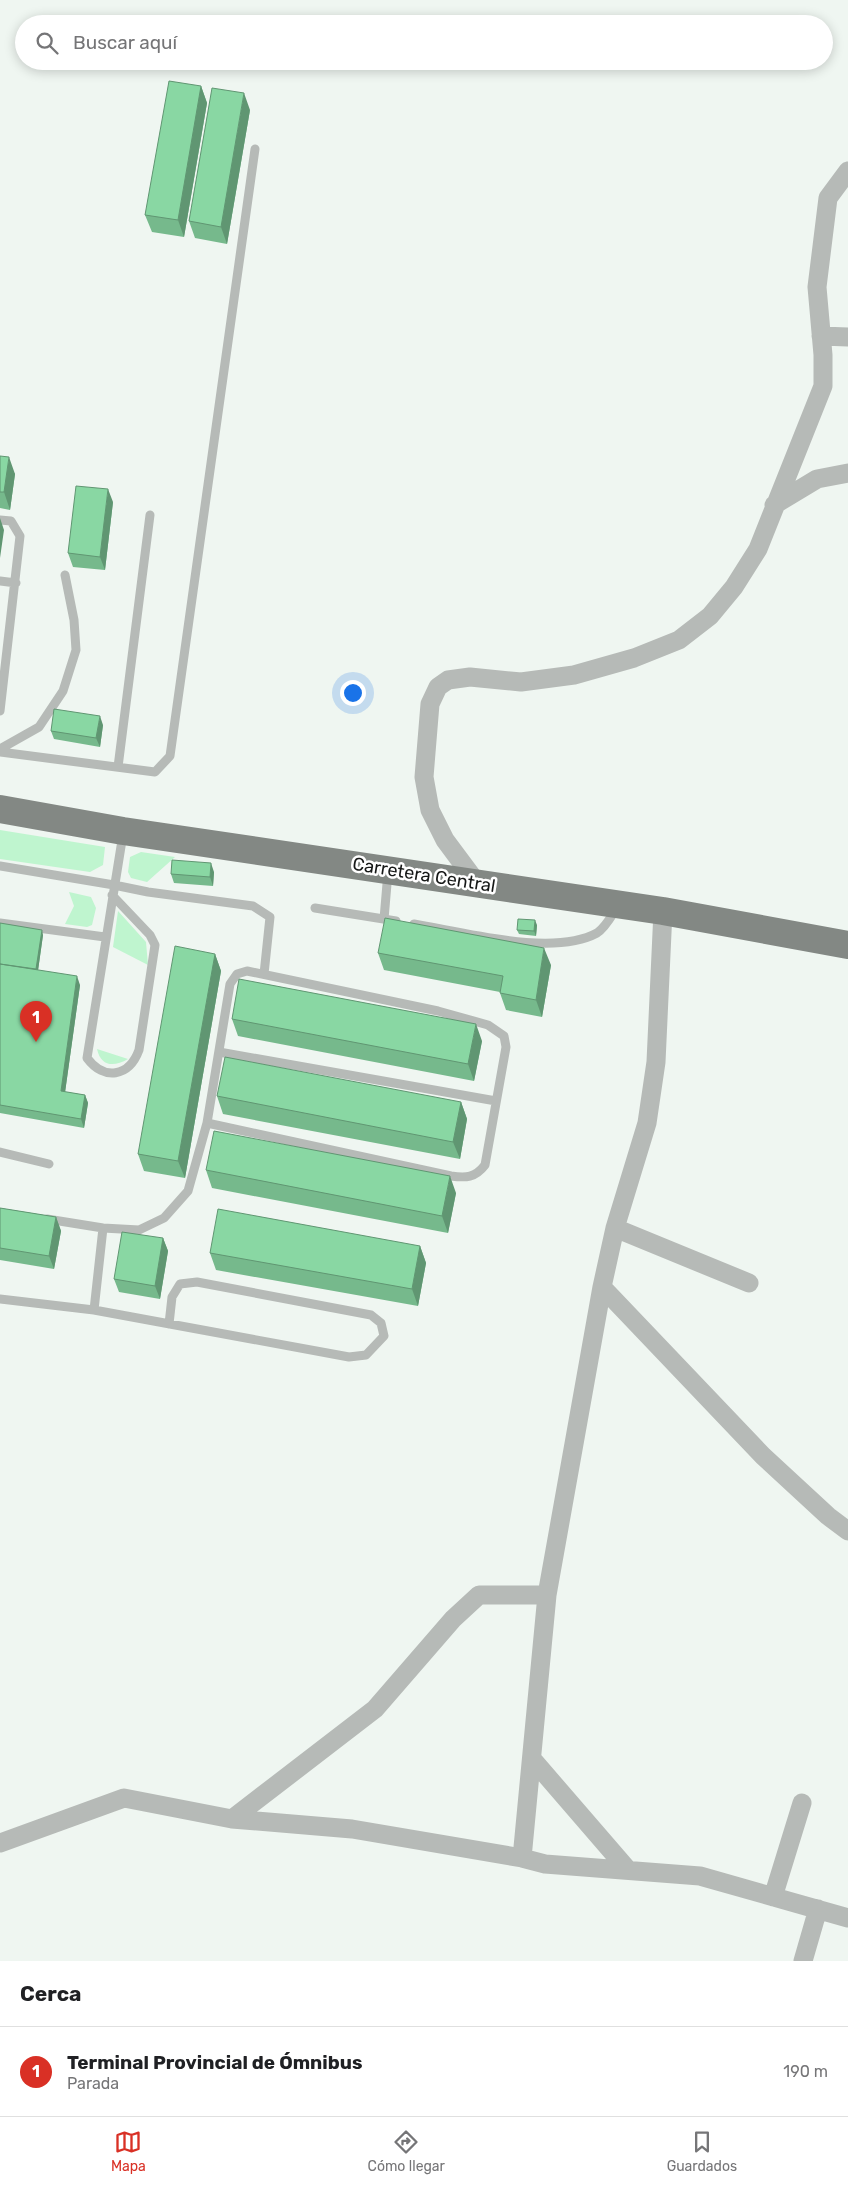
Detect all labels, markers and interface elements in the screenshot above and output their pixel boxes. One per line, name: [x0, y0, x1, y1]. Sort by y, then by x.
search box: [15, 15, 833, 70]
icon: search: [33, 29, 61, 57]
text: Buscar aquí: [73, 31, 177, 54]
your location: [340, 680, 366, 706]
street label: Carretera Central: [351, 853, 497, 897]
pin: 1: [20, 1001, 52, 1042]
text: Cerca: [20, 1981, 81, 2006]
text: Terminal Provincial de Ómnibus: [67, 2051, 362, 2074]
text: 1: [32, 2062, 40, 2081]
text: 190 m: [783, 2062, 828, 2081]
text: Parada: [67, 2074, 119, 2093]
tab: Mapa: [111, 2128, 146, 2175]
tab: Cómo llegar: [368, 2128, 445, 2175]
tab: Guardados: [667, 2128, 737, 2175]

